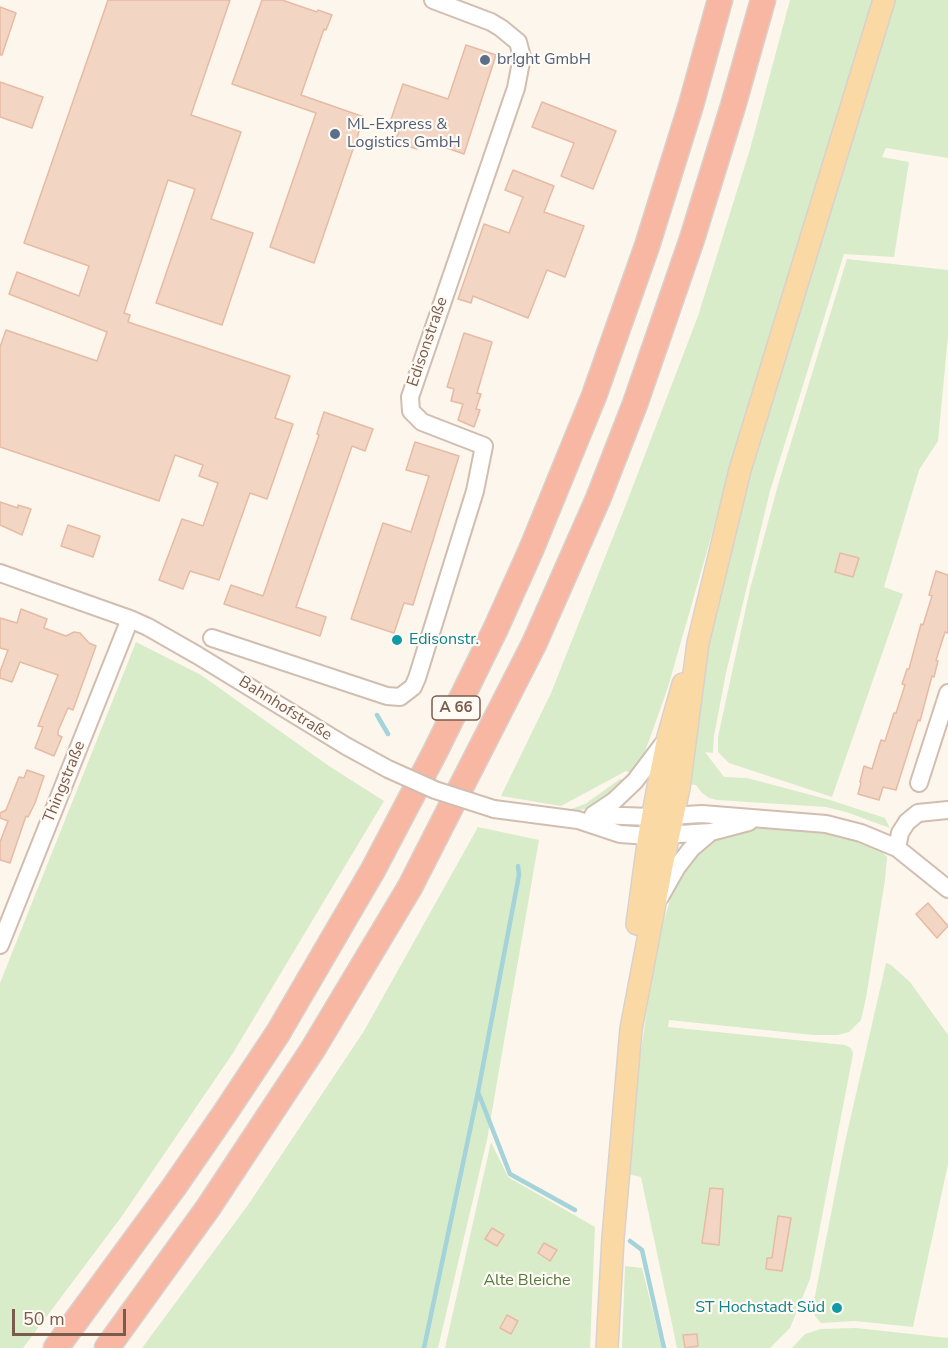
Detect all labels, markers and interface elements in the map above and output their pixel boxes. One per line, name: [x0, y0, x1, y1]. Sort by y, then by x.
place label: br!ght GmbH: [497, 50, 591, 70]
marker: br!ght GmbH: [478, 53, 492, 67]
place label: ML-Express & Logistics GmbH: [347, 115, 461, 153]
marker: ML-Express & Logistics GmbH: [328, 127, 342, 141]
street label: Edisonstraße: [404, 295, 452, 389]
place label: Edisonstr.: [409, 630, 479, 650]
marker: Edisonstr.: [390, 633, 404, 647]
street label: Bahnhofstraße: [235, 673, 335, 745]
road number: A 66: [432, 696, 480, 720]
street label: Thingstraße: [40, 738, 90, 826]
park label: Alte Bleiche: [483, 1271, 571, 1291]
scale bar: [15, 1297, 129, 1335]
place label: ST Hochstadt Süd: [695, 1298, 825, 1318]
marker: ST Hochstadt Süd: [830, 1301, 844, 1315]
text: 50 m: [23, 1307, 65, 1331]

